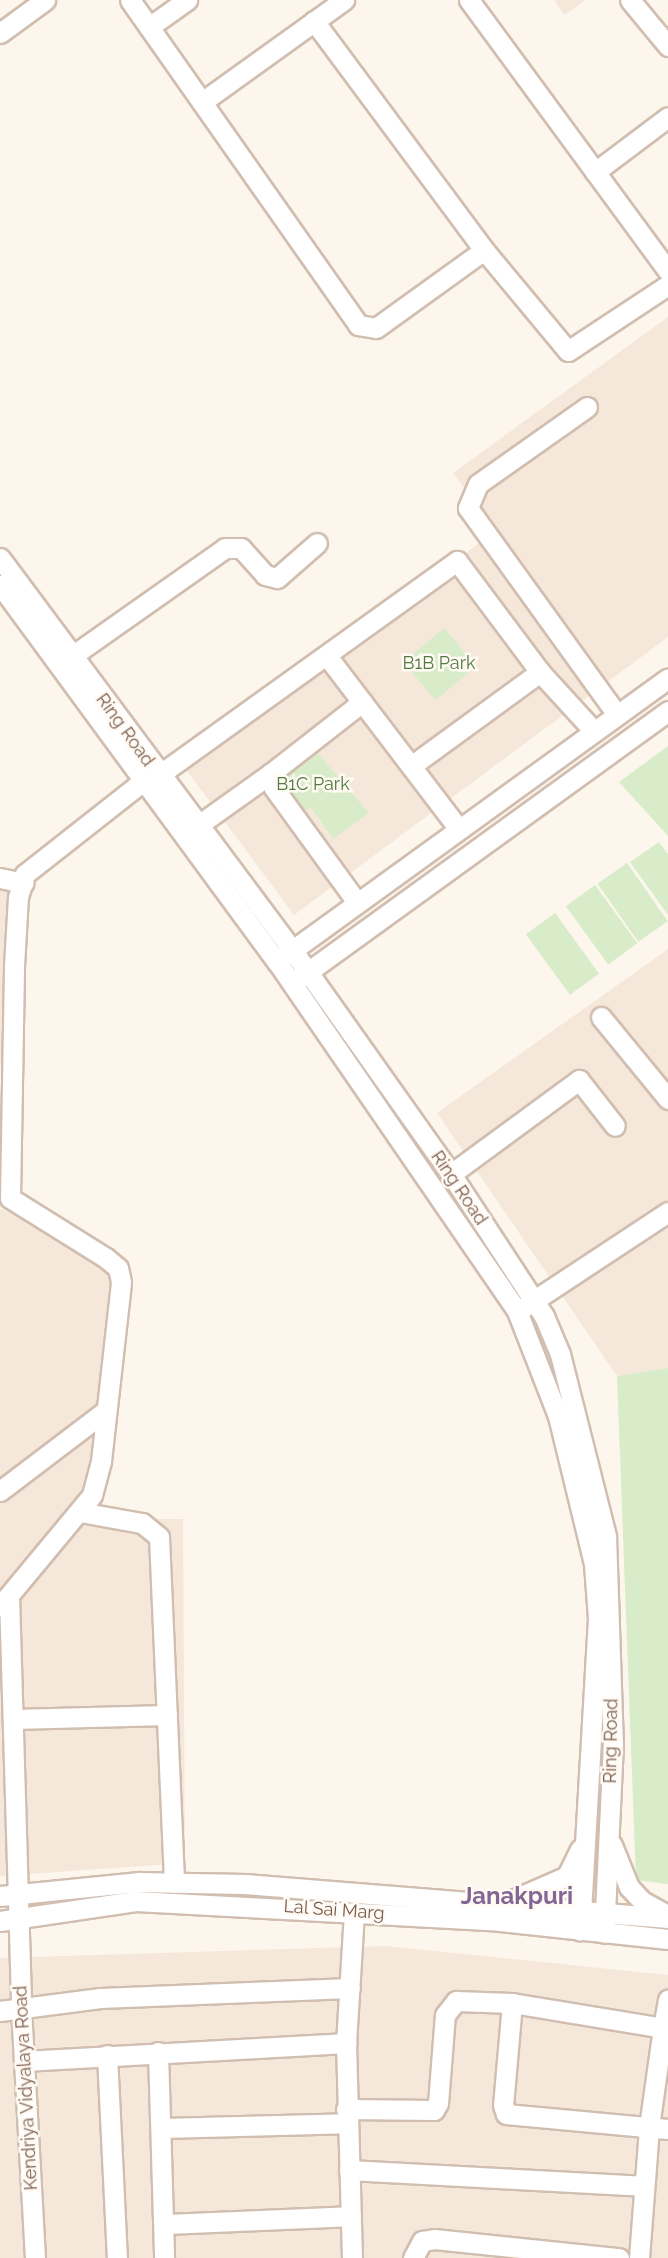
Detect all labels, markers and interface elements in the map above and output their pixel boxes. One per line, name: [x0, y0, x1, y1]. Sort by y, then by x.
park label: B1B Park: [402, 652, 476, 674]
street label: Ring Road: [91, 689, 159, 771]
park label: B1C Park: [276, 773, 350, 795]
street label: Ring Road: [426, 1147, 492, 1229]
street label: Ring Road: [599, 1698, 623, 1784]
district label: Janakpuri: [461, 1882, 573, 1910]
street label: Lal Sai Marg: [283, 1896, 385, 1924]
street label: Kendriya Vidyalaya Road: [10, 1985, 42, 2191]

